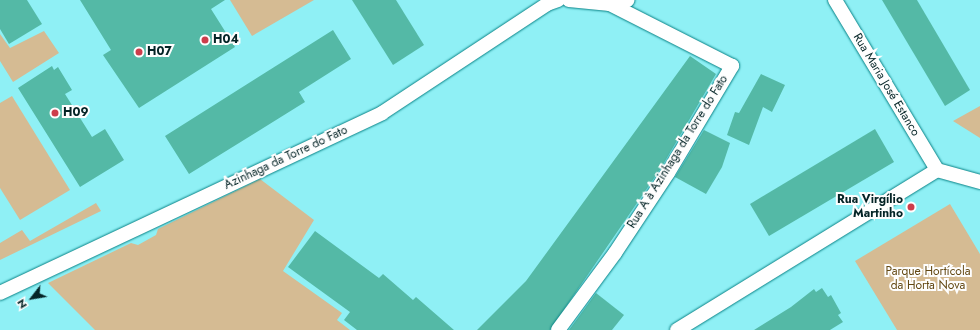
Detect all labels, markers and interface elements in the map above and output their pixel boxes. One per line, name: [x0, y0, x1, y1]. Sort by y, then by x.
street label: Rua Maria José Estanco: [850, 31, 922, 139]
place label: H04: [213, 33, 239, 47]
marker: H04: [200, 35, 210, 45]
place label: H07: [147, 45, 172, 59]
marker: H07: [134, 47, 144, 57]
street label: Rua A à Azinhaga da Torre do Fato: [625, 73, 731, 231]
place label: H09: [63, 106, 88, 120]
marker: H09: [50, 108, 60, 118]
street label: Azinhaga da Torre do Fato: [222, 123, 350, 193]
place label: Rua Virgílio Martinho: [837, 193, 903, 221]
marker: Rua Virgílio Martinho: [906, 202, 916, 212]
park label: Parque Hortícola da Horta Nova: [886, 265, 970, 293]
north arrow: [12, 278, 52, 318]
text: N: [13, 296, 31, 312]

